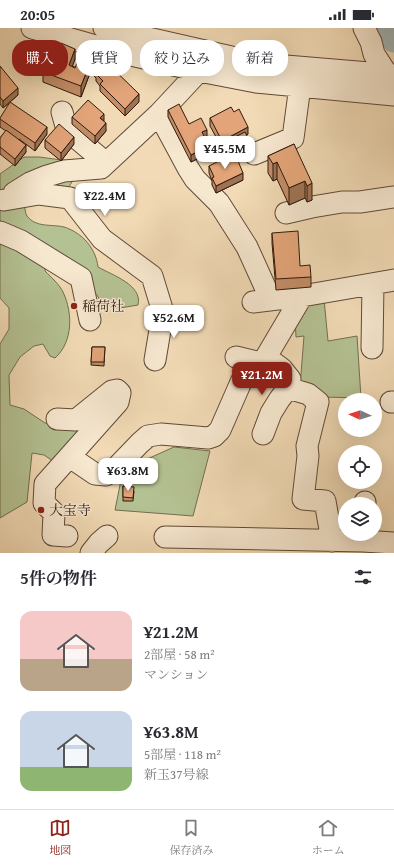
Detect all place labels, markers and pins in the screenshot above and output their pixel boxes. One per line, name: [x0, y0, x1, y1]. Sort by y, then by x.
pin: ¥45.5M: [192, 136, 258, 170]
pin: ¥22.4M: [72, 183, 138, 217]
place label: 稲荷社: [82, 296, 124, 316]
marker: 稲荷社: [69, 301, 79, 311]
pin: ¥52.6M: [141, 305, 207, 339]
pin: ¥21.2M: [229, 362, 295, 396]
pin: ¥63.8M: [95, 458, 161, 492]
place label: 大宝寺: [49, 500, 91, 520]
marker: 大宝寺: [36, 505, 46, 515]

